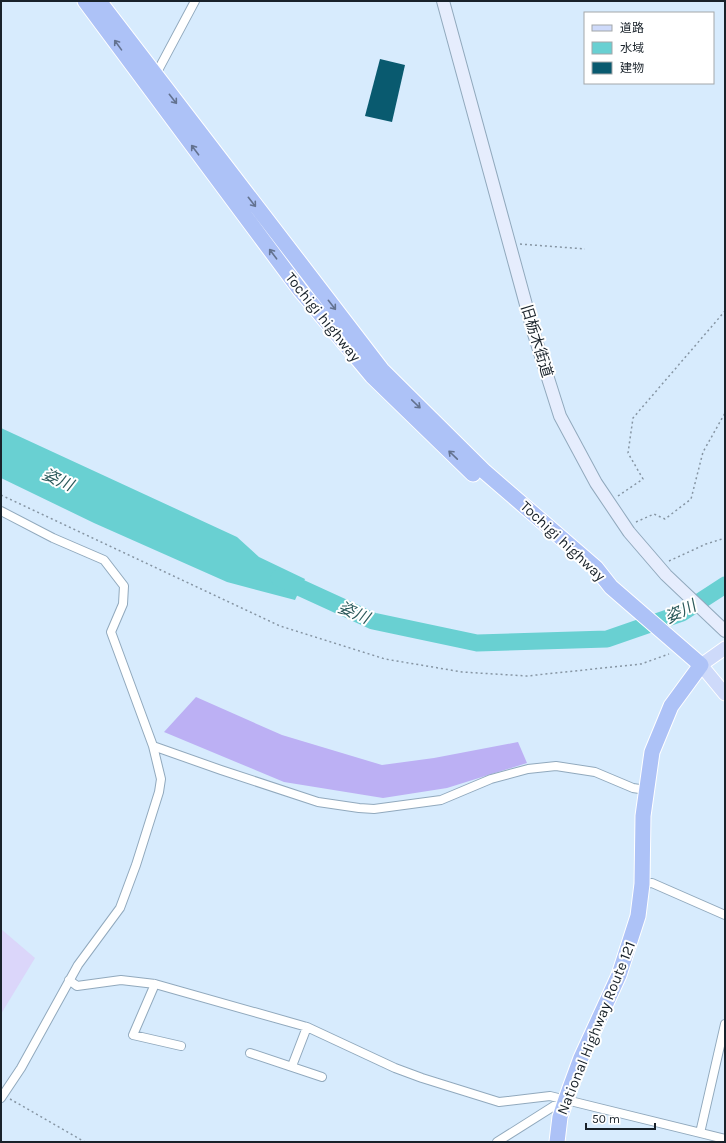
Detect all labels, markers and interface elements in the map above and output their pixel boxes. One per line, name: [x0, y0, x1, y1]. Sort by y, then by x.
legend: [584, 12, 714, 84]
text: 道路: [620, 21, 644, 35]
one-way arrow: [114, 40, 122, 51]
text: 水域: [620, 41, 644, 55]
text: 建物: [620, 61, 644, 75]
one-way arrow: [169, 94, 177, 105]
one-way arrow: [191, 144, 199, 155]
one-way arrow: [248, 197, 256, 208]
one-way arrow: [268, 249, 277, 260]
street label: Tochigi highway: [282, 269, 364, 365]
one-way arrow: [327, 300, 336, 311]
street label: 旧栃木街道: [517, 302, 557, 380]
one-way arrow: [411, 399, 421, 409]
one-way arrow: [448, 450, 458, 459]
water label: 姿川: [39, 464, 78, 495]
street label: Tochigi highway: [517, 497, 609, 585]
water label: 姿川: [662, 595, 701, 627]
water label: 姿川: [335, 597, 374, 628]
street label: National Highway Route 121: [553, 939, 639, 1117]
scale bar: [586, 1105, 655, 1131]
text: 50 m: [592, 1112, 620, 1126]

